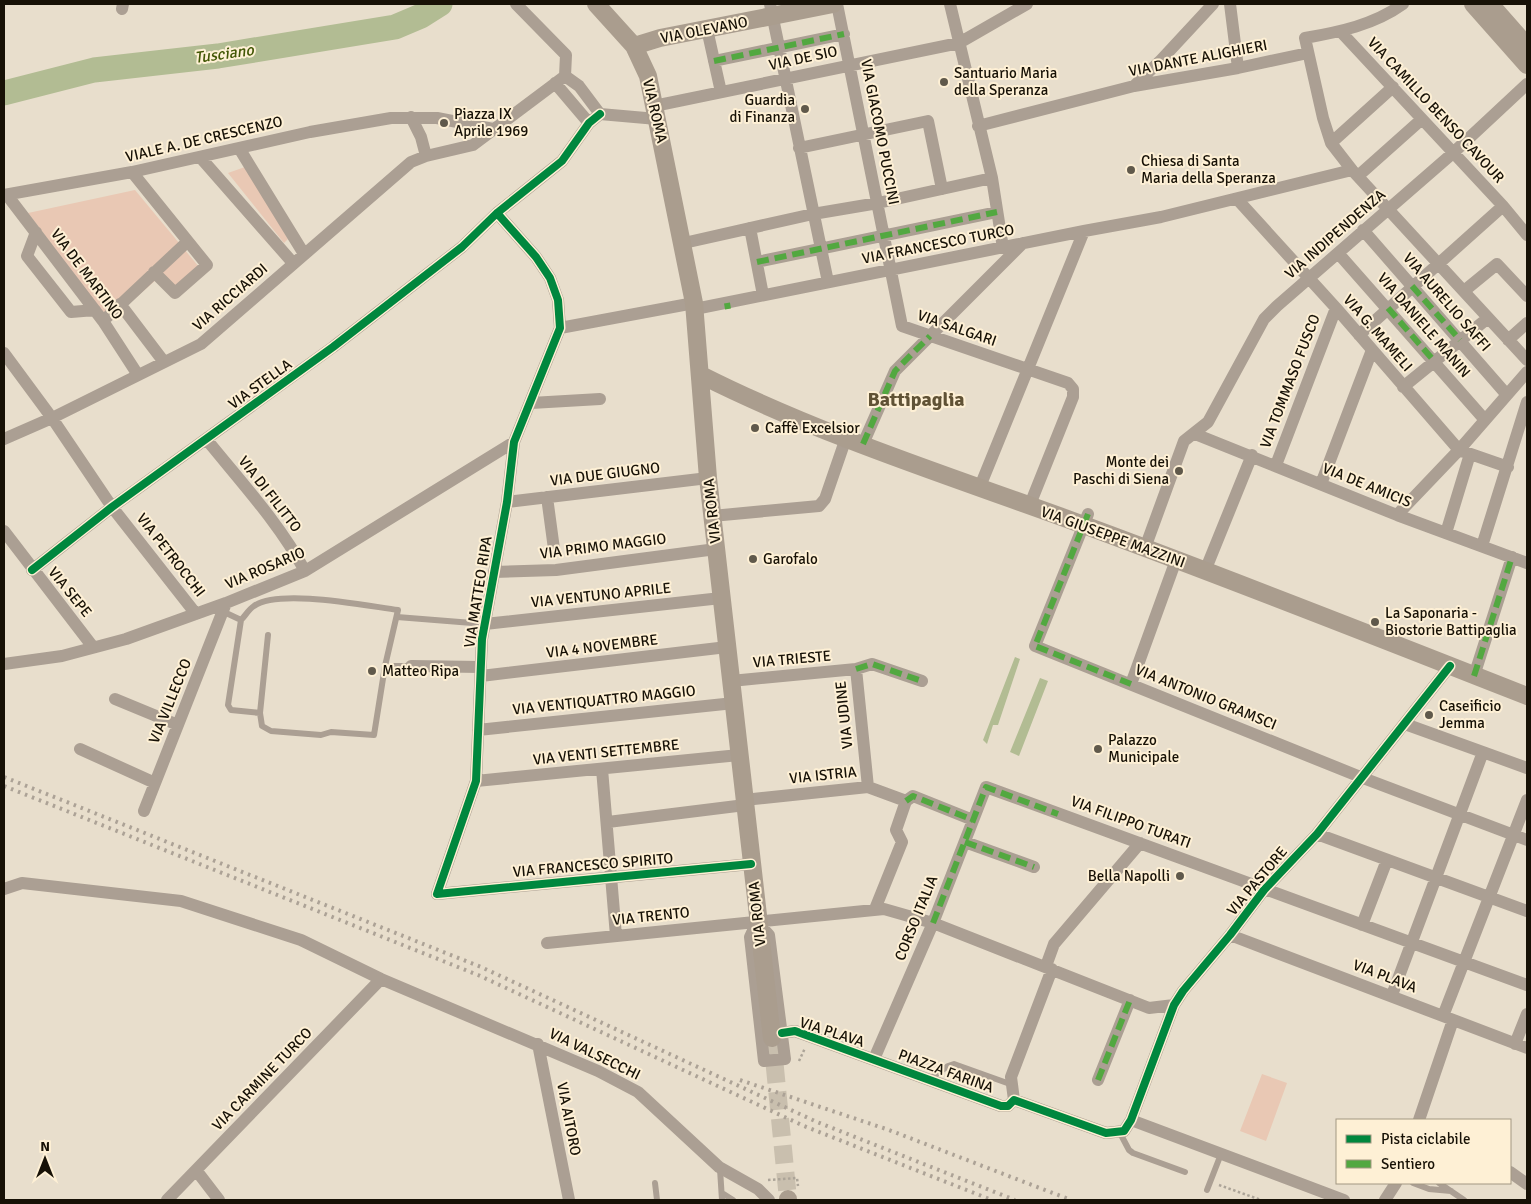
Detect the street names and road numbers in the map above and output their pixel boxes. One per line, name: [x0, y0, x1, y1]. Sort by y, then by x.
street label: VIA OLEVANO: [659, 13, 749, 47]
street label: VIA CAMILLO BENSO CAVOUR: [1364, 33, 1508, 187]
street label: VIA DANTE ALIGHIERI: [1127, 36, 1269, 80]
street label: VIA DE SIO: [767, 42, 839, 74]
street label: VIA GIACOMO PUCCINI: [857, 58, 903, 206]
street label: VIA ROMA: [639, 77, 671, 145]
street label: VIALE A. DE CRESCENZO: [124, 112, 284, 166]
street label: VIA INDIPENDENZA: [1281, 185, 1389, 283]
street label: VIA FRANCESCO TURCO: [860, 220, 1016, 268]
street label: VIA DE MARTINO: [47, 225, 127, 323]
street label: VIA AURELIO SAFFI: [1399, 249, 1495, 355]
street label: VIA RICCIARDI: [189, 260, 271, 334]
street label: VIA DANIELE MANIN: [1374, 269, 1474, 381]
street label: VIA G. MAMELI: [1340, 291, 1416, 375]
street label: VIA SALGARI: [915, 306, 999, 350]
street label: VIA TOMMASO FUSCO: [1256, 311, 1324, 451]
street label: VIA STELLA: [225, 355, 295, 413]
street label: VIA DI FILITTO: [235, 452, 305, 536]
street label: VIA DUE GIUGNO: [549, 458, 661, 490]
street label: VIA DE AMICIS: [1320, 459, 1414, 511]
street label: VIA ROMA: [700, 478, 724, 544]
street label: VIA GIUSEPPE MAZZINI: [1038, 502, 1188, 572]
street label: VIA PETROCCHI: [133, 510, 209, 600]
street label: VIA PRIMO MAGGIO: [539, 529, 667, 563]
street label: VIA MATTEO RIPA: [460, 535, 496, 649]
street label: VIA ROSARIO: [222, 543, 308, 593]
street label: VIA SEPE: [44, 563, 96, 621]
street label: VIA VENTUNO APRILE: [530, 579, 672, 611]
street label: VIA 4 NOVEMBRE: [545, 630, 659, 662]
street label: VIA TRIESTE: [752, 647, 832, 671]
street label: VIA VILLECCO: [145, 656, 195, 746]
street label: VIA ANTONIO GRAMSCI: [1133, 660, 1279, 734]
street label: VIA UDINE: [831, 680, 857, 750]
street label: VIA VENTIQUATTRO MAGGIO: [511, 681, 697, 719]
street label: VIA VENTI SETTEMBRE: [532, 735, 680, 769]
street label: VIA ISTRIA: [788, 763, 858, 787]
street label: VIA FILIPPO TURATI: [1068, 792, 1194, 852]
street label: VIA PASTORE: [1223, 843, 1291, 919]
street label: VIA FRANCESCO SPIRITO: [512, 849, 674, 881]
street label: CORSO ITALIA: [891, 873, 941, 963]
street label: VIA ROMA: [745, 881, 769, 947]
street label: VIA TRENTO: [612, 903, 691, 929]
street label: VIA PLAVA: [1350, 956, 1420, 996]
street label: VIA PLAVA: [797, 1013, 867, 1051]
street label: VIA CARMINE TURCO: [208, 1024, 316, 1134]
street label: VIA VALSECCHI: [546, 1024, 644, 1084]
street label: PIAZZA FARINA: [896, 1045, 996, 1097]
street label: VIA AITORO: [553, 1081, 585, 1157]

